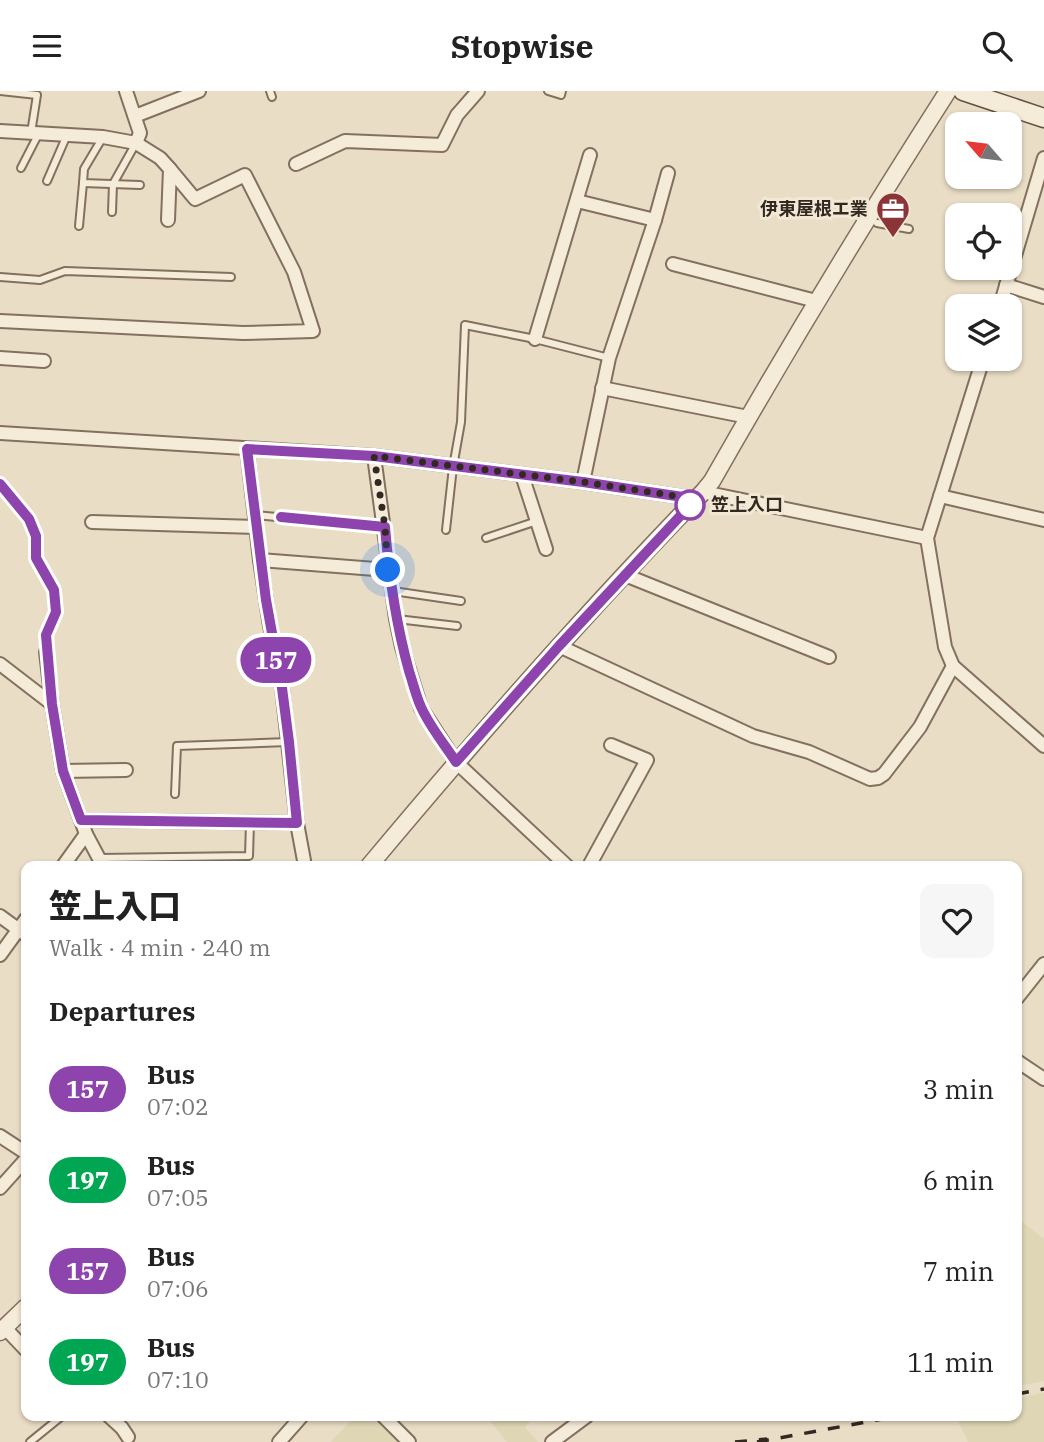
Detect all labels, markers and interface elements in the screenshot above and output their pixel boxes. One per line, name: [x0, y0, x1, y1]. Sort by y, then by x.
text: Stopwise: [450, 25, 594, 67]
icon: menu: [28, 27, 66, 65]
icon: search: [978, 27, 1016, 65]
north arrow: [945, 112, 1022, 189]
map controls: [945, 112, 1022, 371]
office icon: 伊東屋根エ業: [874, 190, 912, 239]
place label: 伊東屋根エ業: [760, 197, 868, 220]
button: locate: [945, 203, 1022, 280]
button: layers: [945, 294, 1022, 371]
marker: 笠上入口: [675, 490, 705, 520]
place label: 笠上入口: [711, 493, 783, 516]
your location: [370, 552, 405, 587]
line badge: 157: [236, 637, 316, 683]
text: 157: [254, 644, 298, 676]
text: 笠上入口: [49, 884, 181, 927]
button: heart: [920, 884, 994, 958]
text: Walk · 4 min · 240 m: [49, 932, 271, 962]
text: Departures: [49, 994, 195, 1028]
text: Bus: [147, 1057, 195, 1091]
text: 3 min: [923, 1072, 994, 1106]
text: 157: [66, 1073, 109, 1105]
text: 07:02: [147, 1091, 209, 1121]
text: Bus: [147, 1148, 195, 1182]
text: 6 min: [923, 1163, 994, 1197]
text: 197: [66, 1164, 109, 1196]
text: 07:05: [147, 1182, 209, 1212]
text: Bus: [147, 1239, 195, 1273]
text: 7 min: [923, 1254, 994, 1288]
text: 157: [66, 1255, 109, 1287]
text: 07:06: [147, 1273, 209, 1303]
text: Bus: [147, 1330, 195, 1364]
text: 11 min: [907, 1345, 994, 1379]
text: 197: [66, 1346, 109, 1378]
text: 07:10: [147, 1364, 209, 1394]

